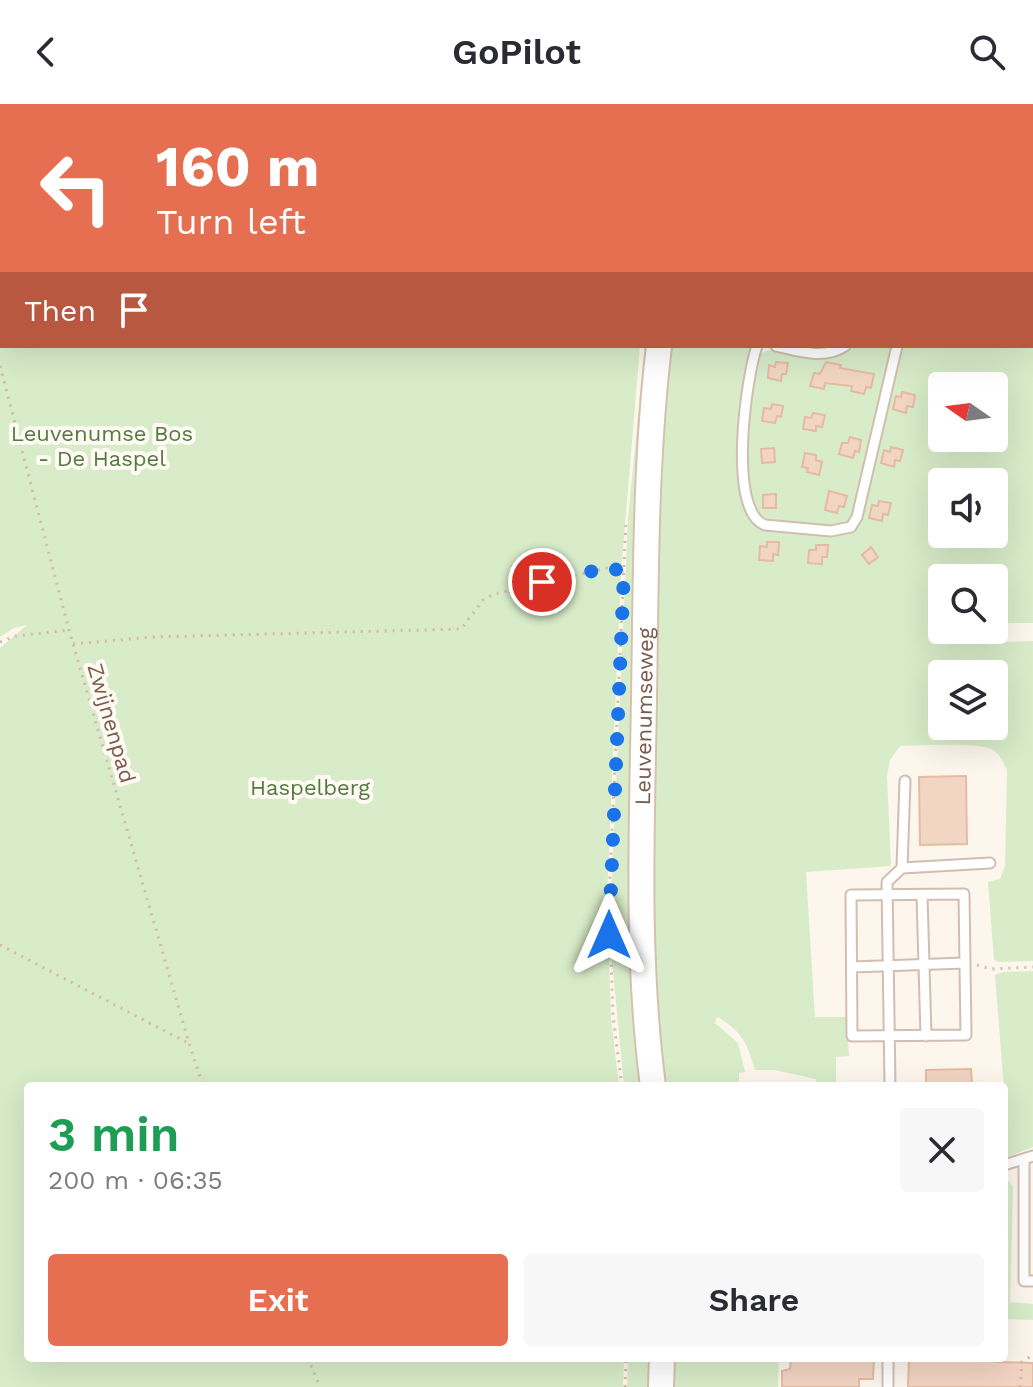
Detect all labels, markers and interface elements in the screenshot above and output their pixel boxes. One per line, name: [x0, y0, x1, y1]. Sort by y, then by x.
icon: back: [24, 30, 68, 74]
icon: search: [965, 30, 1009, 74]
text: GoPilot: [452, 31, 581, 73]
text: 160 m: [156, 134, 319, 200]
icon: left: [24, 136, 128, 240]
text: Turn left: [156, 201, 306, 243]
icon: arrive: [112, 288, 156, 332]
text: Then: [24, 293, 96, 328]
north arrow: [928, 372, 1008, 452]
map controls: [928, 372, 1008, 740]
park label: Leuvenumse Bos - De Haspel: [11, 421, 193, 471]
button: sound: [928, 468, 1008, 548]
pin: [508, 548, 576, 616]
icon: arrive: [520, 560, 564, 604]
button: search: [928, 564, 1008, 644]
street label: Leuvenumseweg: [630, 627, 658, 806]
street label: Zwijnenpad: [82, 660, 141, 786]
button: layers: [928, 660, 1008, 740]
park label: Haspelberg: [250, 775, 370, 800]
position arrow: [567, 893, 651, 977]
text: 3 min: [48, 1106, 180, 1163]
button: close: [900, 1108, 984, 1192]
text: 200 m · 06:35: [48, 1165, 223, 1195]
button: Exit: [48, 1254, 508, 1346]
button: Share: [524, 1254, 984, 1346]

